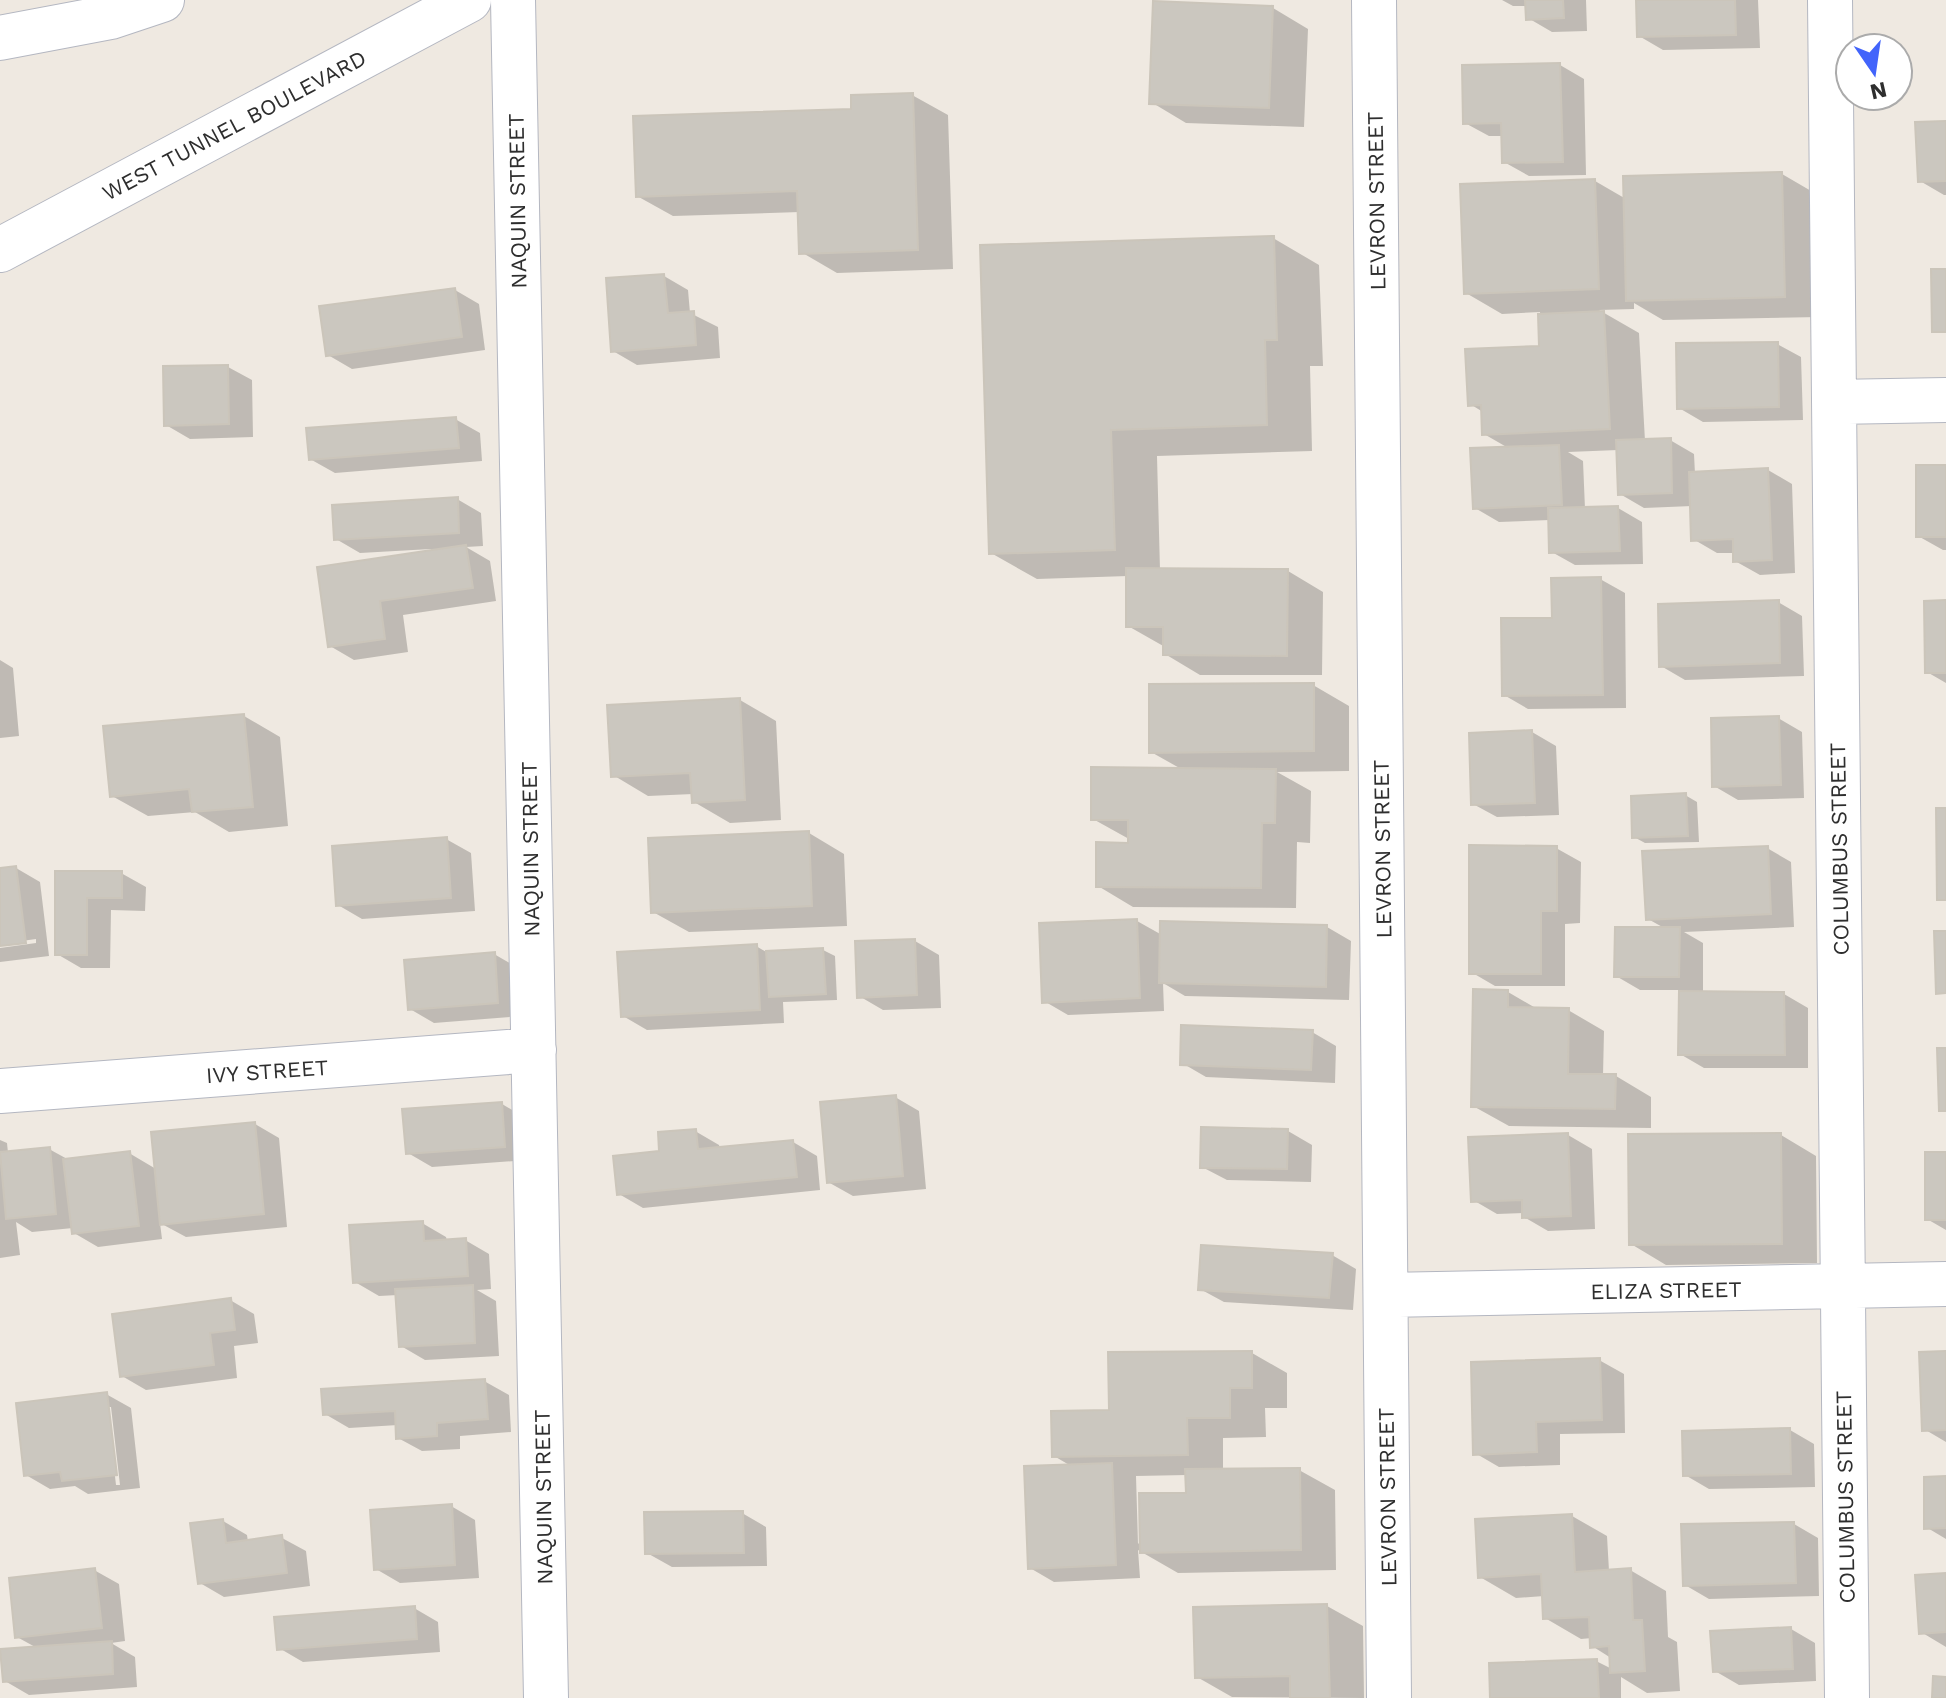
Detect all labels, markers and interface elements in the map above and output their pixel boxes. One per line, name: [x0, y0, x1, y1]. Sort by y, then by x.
north arrow: [1834, 32, 1914, 112]
street label: WEST TUNNEL BOULEVARD: [98, 45, 370, 206]
text: N: [1868, 77, 1889, 105]
street label: LEVRON STREET: [1362, 111, 1391, 291]
street label: NAQUIN STREET: [503, 113, 532, 289]
street label: COLUMBUS STREET: [1825, 742, 1854, 956]
street label: LEVRON STREET: [1368, 759, 1397, 939]
street label: NAQUIN STREET: [516, 761, 545, 937]
street label: IVY STREET: [205, 1055, 329, 1088]
street label: ELIZA STREET: [1590, 1277, 1742, 1304]
street label: COLUMBUS STREET: [1831, 1390, 1860, 1604]
street label: LEVRON STREET: [1373, 1407, 1402, 1587]
street label: NAQUIN STREET: [529, 1409, 558, 1585]

